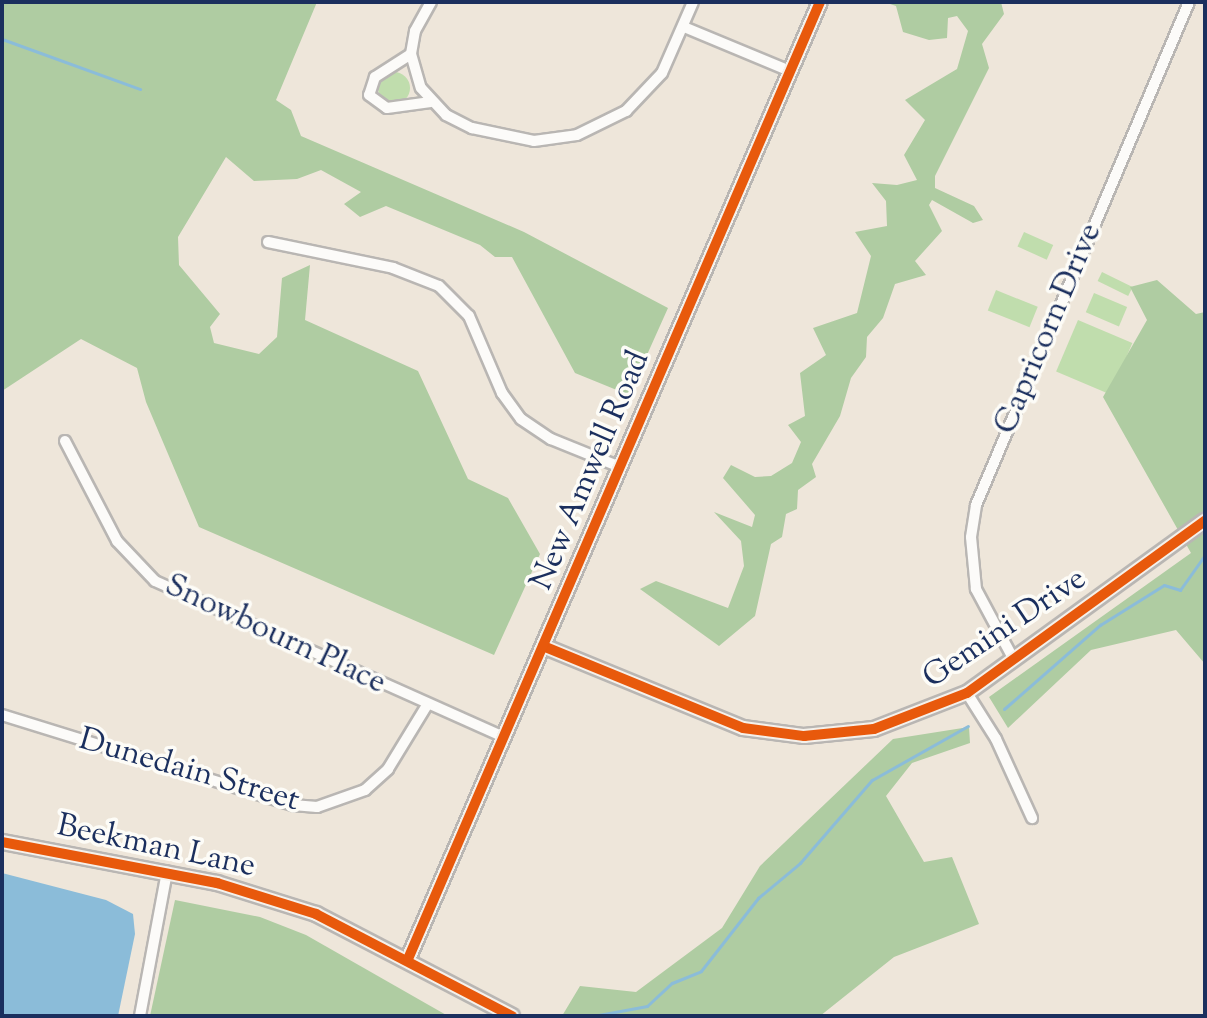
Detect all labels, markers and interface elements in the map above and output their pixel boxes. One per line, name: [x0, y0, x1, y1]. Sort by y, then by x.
street label: Capricorn Drive: [987, 218, 1111, 440]
street label: New Amwell Road: [523, 346, 659, 596]
street label: Gemini Drive: [916, 560, 1094, 698]
street label: Snowbourn Place: [158, 567, 392, 703]
street label: Dunedain Street: [74, 721, 304, 821]
street label: Beekman Lane: [53, 807, 259, 887]

